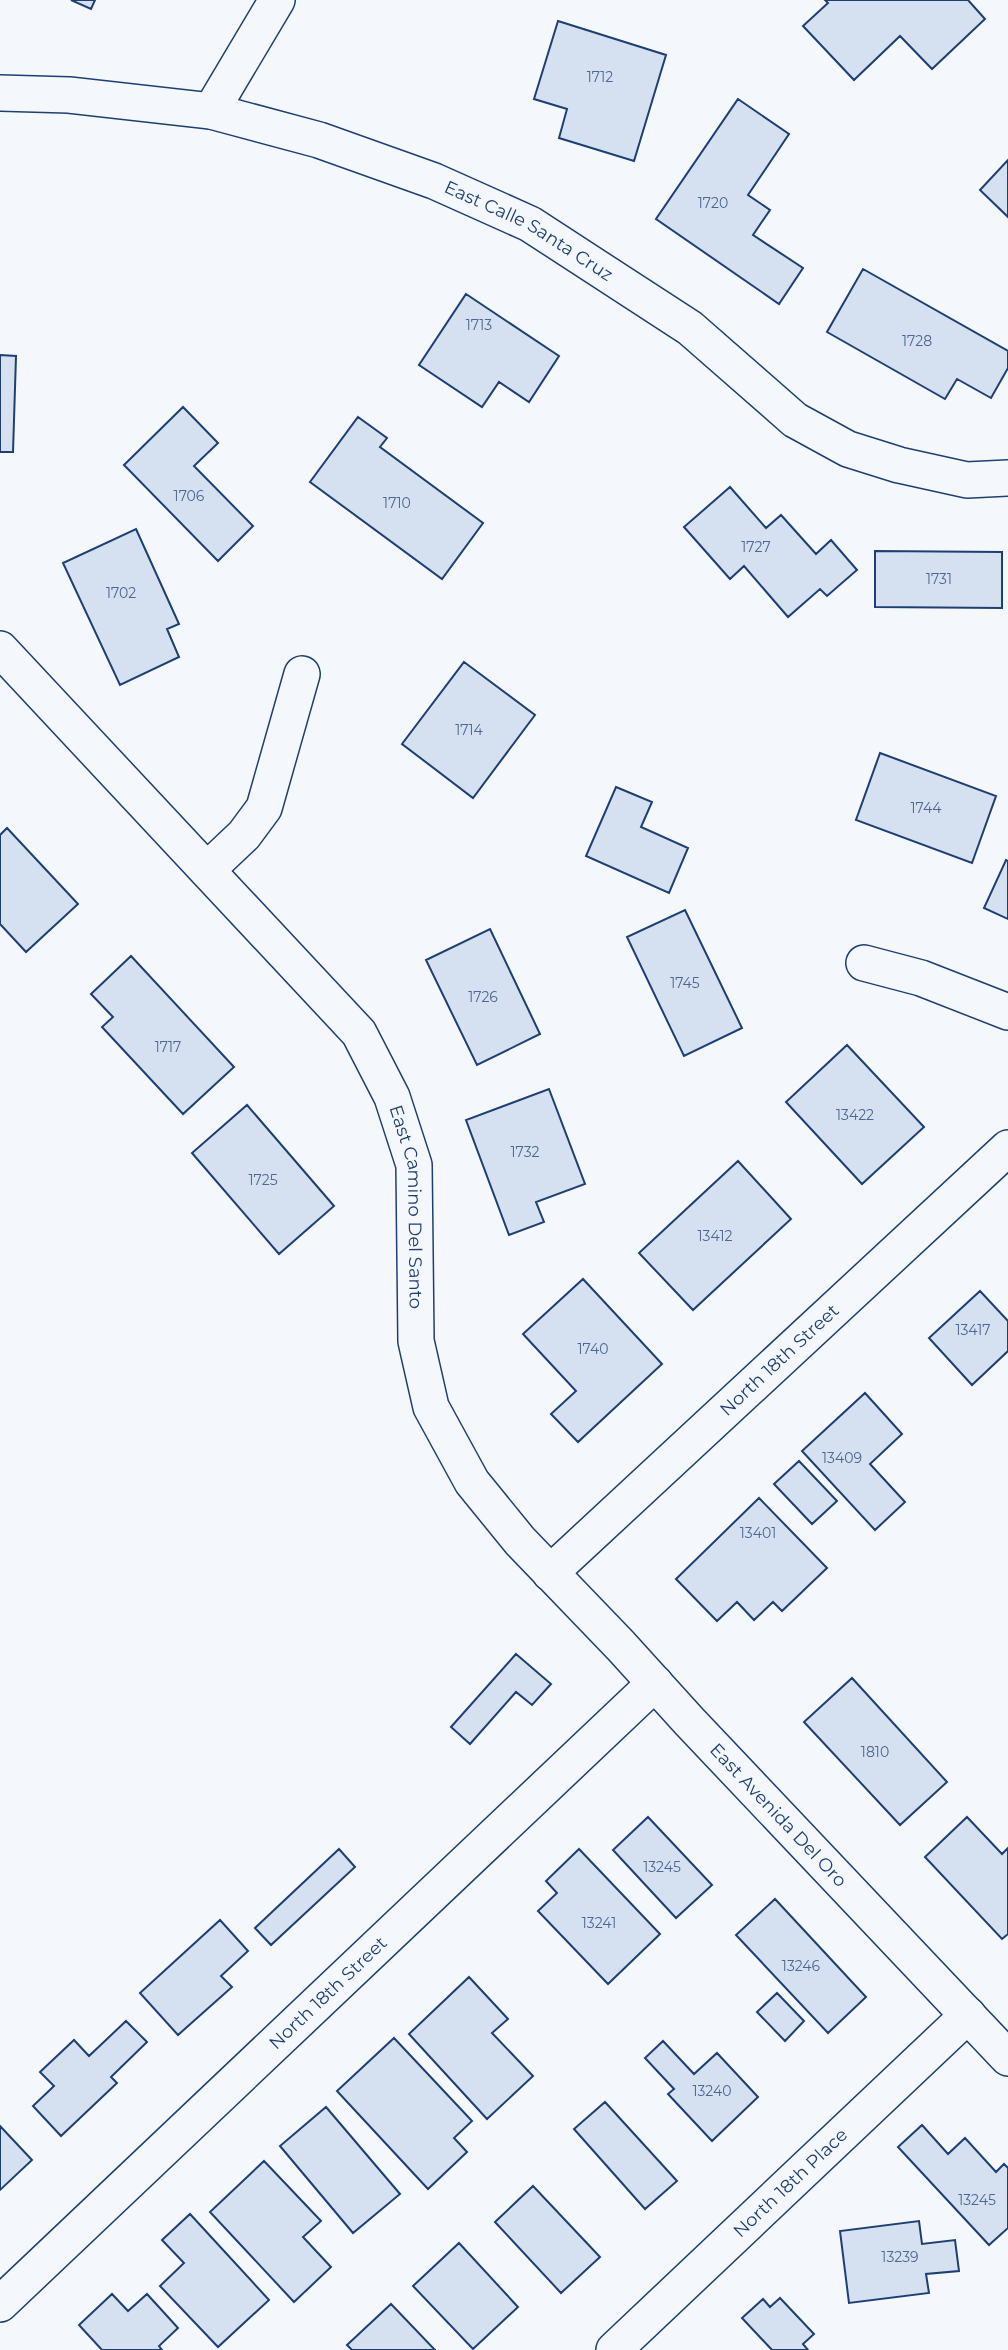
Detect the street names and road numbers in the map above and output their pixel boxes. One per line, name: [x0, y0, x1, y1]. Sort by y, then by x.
street label: East Calle Santa Cruz: [441, 176, 617, 286]
street label: East Camino Del Santo: [384, 1102, 427, 1309]
street label: North 18th Street: [715, 1300, 843, 1421]
street label: East Avenida Del Oro: [705, 1739, 851, 1892]
street label: North 18th Street: [264, 1932, 392, 2054]
street label: North 18th Place: [729, 2124, 852, 2242]

